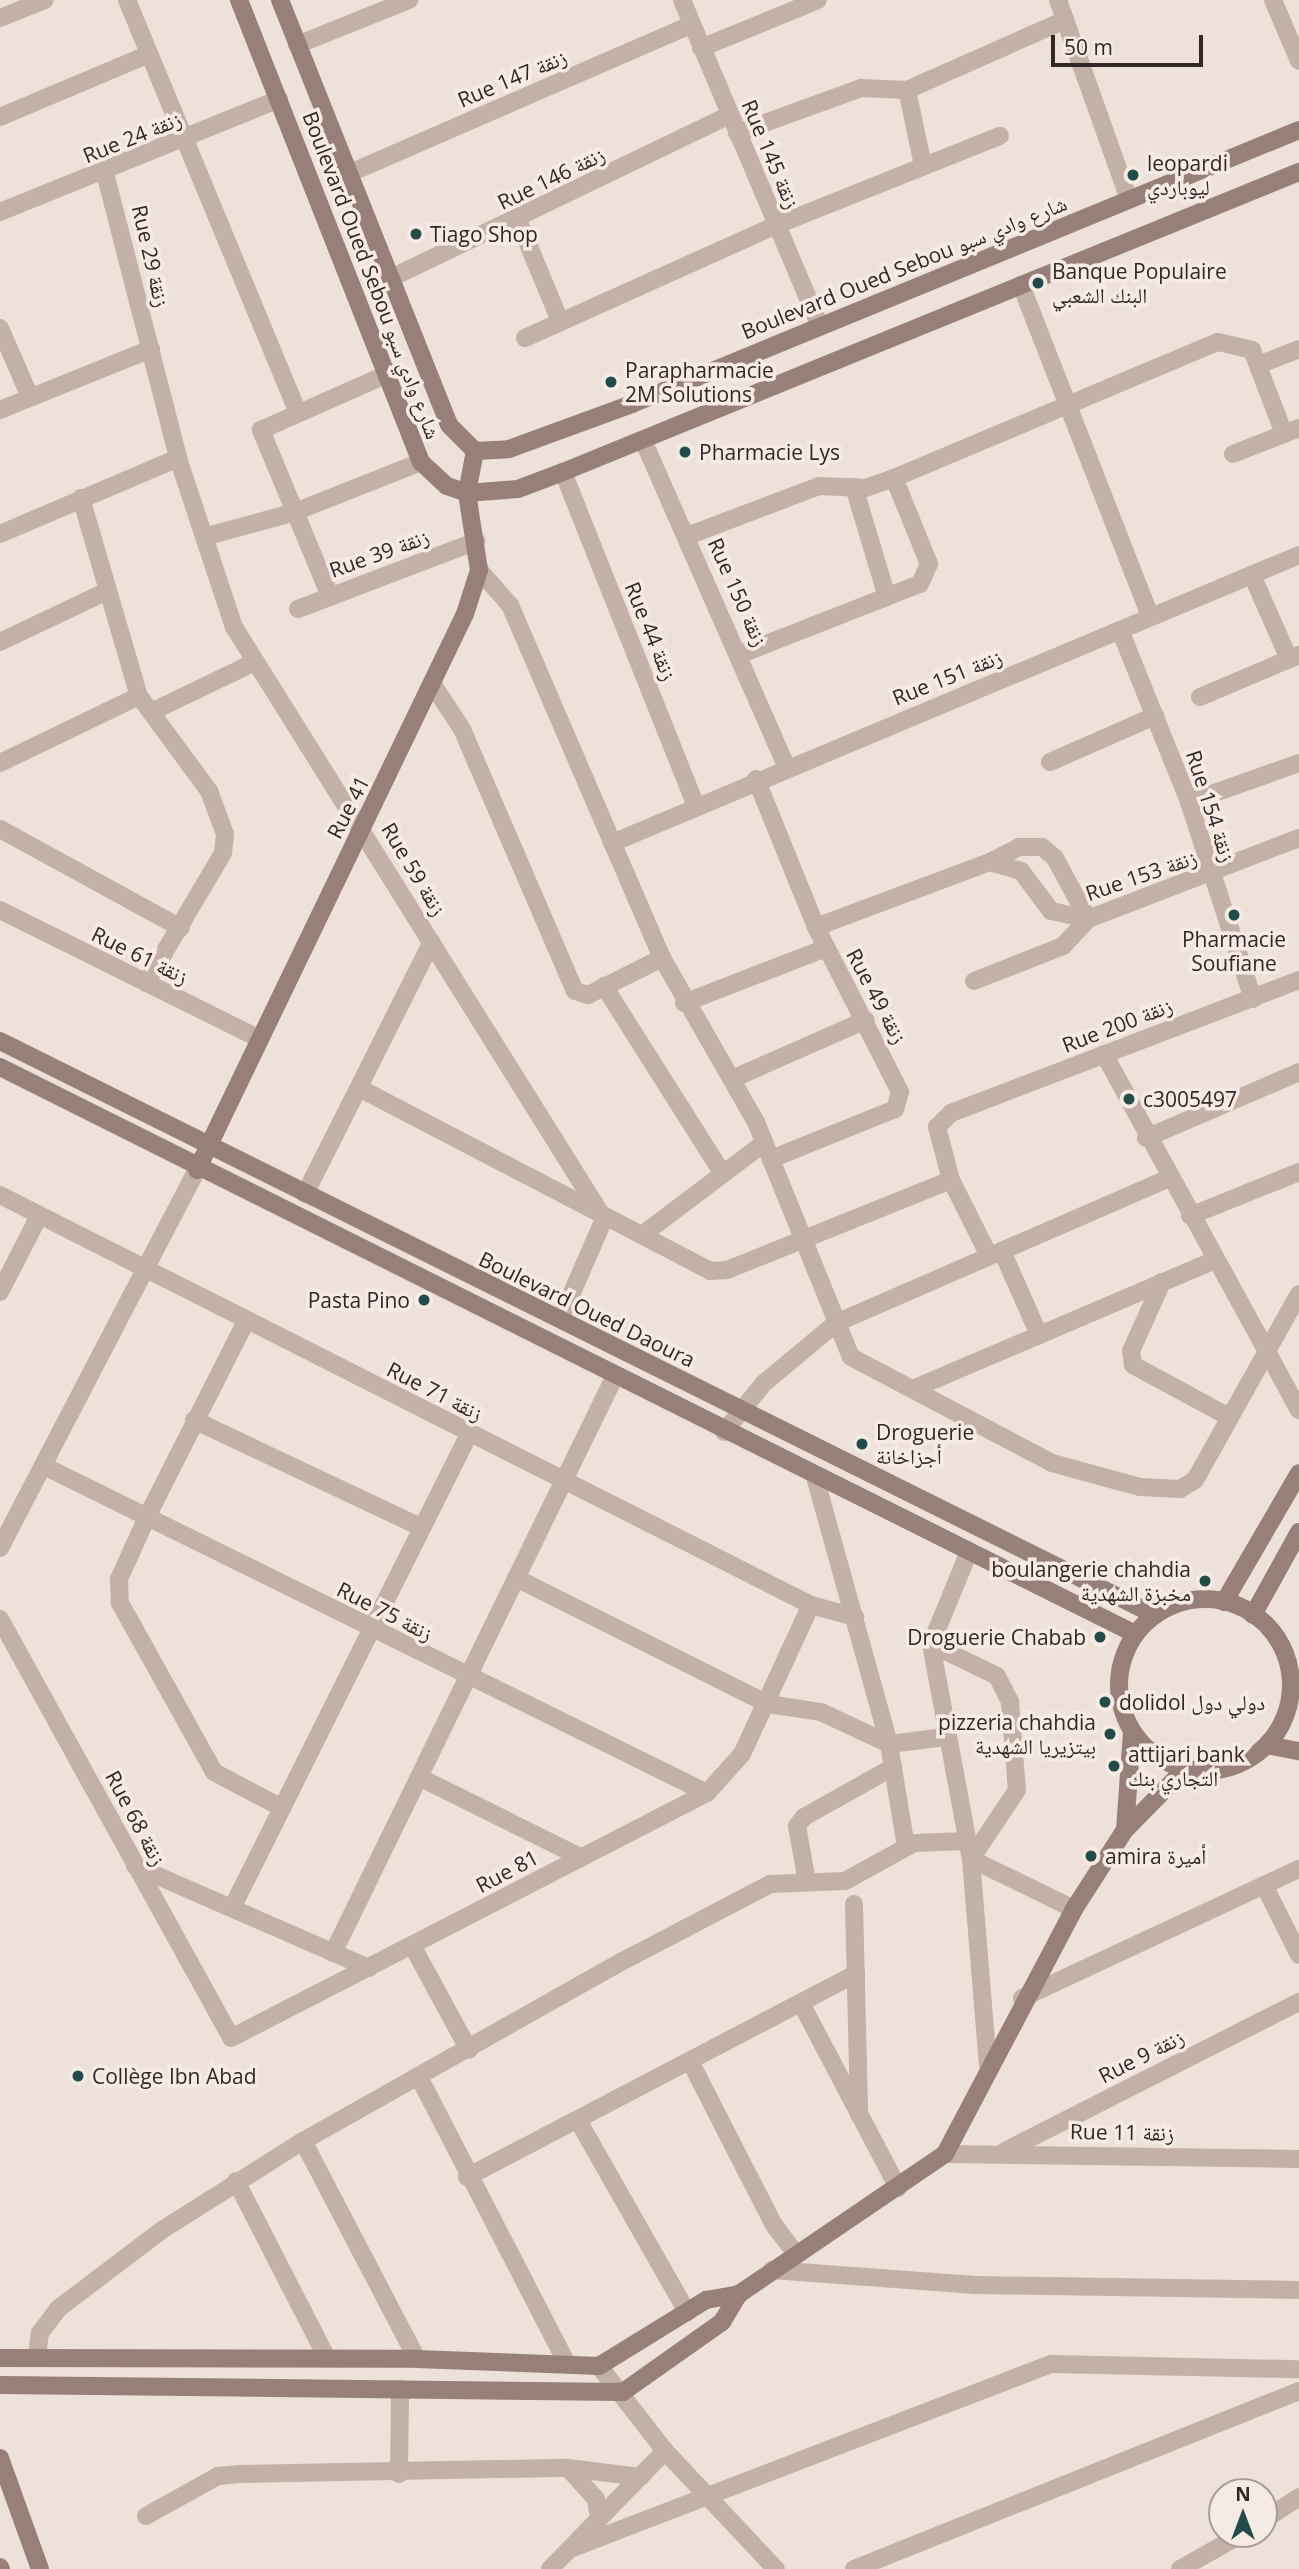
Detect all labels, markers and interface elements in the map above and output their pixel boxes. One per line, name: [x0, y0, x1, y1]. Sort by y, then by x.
scale bar: [1054, 21, 1206, 65]
text: 50 m: [1064, 33, 1113, 61]
street label: Rue 147 زنقة: [454, 44, 570, 112]
street label: Rue 145 زنقة: [737, 96, 805, 212]
street label: Rue 24 زنقة: [79, 106, 185, 168]
street label: Boulevard Oued Sebou شارع وادي سبو: [298, 108, 446, 442]
street label: Rue 146 زنقة: [493, 141, 609, 215]
place label: leopardi ليوباردي: [1147, 150, 1228, 200]
marker: leopardi ليوباردي: [1125, 167, 1141, 183]
street label: Boulevard Oued Sebou شارع وادي سبو: [738, 190, 1070, 344]
street label: Rue 29 زنقة: [127, 202, 175, 310]
place label: Tiago Shop: [430, 221, 538, 247]
marker: Tiago Shop: [408, 226, 424, 242]
place label: Banque Populaire البنك الشعبي: [1052, 258, 1227, 308]
marker: Banque Populaire البنك الشعبي: [1030, 275, 1046, 291]
place label: Parapharmacie 2M Solutions: [625, 357, 774, 407]
marker: Parapharmacie 2M Solutions: [603, 374, 619, 390]
place label: Pharmacie Lys: [699, 439, 840, 465]
marker: Pharmacie Lys: [677, 444, 693, 460]
street label: Rue 39 زنقة: [326, 523, 432, 583]
street label: Rue 150 زنقة: [703, 534, 773, 650]
street label: Rue 44 زنقة: [620, 578, 682, 684]
street label: Rue 151 زنقة: [888, 644, 1006, 710]
street label: Rue 154 زنقة: [1181, 747, 1241, 865]
street label: Rue 41: [322, 771, 374, 843]
street label: Rue 59 زنقة: [376, 818, 452, 920]
street label: Rue 153 زنقة: [1082, 844, 1200, 906]
marker: Pharmacie Soufiane: [1226, 907, 1242, 923]
street label: Rue 61 زنقة: [88, 921, 192, 989]
place label: Pharmacie Soufiane: [1182, 926, 1286, 976]
street label: Rue 49 زنقة: [841, 944, 913, 1048]
street label: Rue 200 زنقة: [1058, 992, 1176, 1058]
place label: c3005497: [1143, 1086, 1237, 1112]
marker: c3005497: [1121, 1091, 1137, 1107]
street label: Boulevard Oued Daoura: [475, 1246, 699, 1372]
place label: Pasta Pino: [308, 1287, 410, 1313]
marker: Pasta Pino: [416, 1292, 432, 1308]
street label: Rue 71 زنقة: [383, 1356, 487, 1426]
place label: Droguerie أجزاخانة: [876, 1419, 974, 1469]
marker: Droguerie أجزاخانة: [854, 1436, 870, 1452]
place label: boulangerie chahdia مخبزة الشهدية: [991, 1556, 1191, 1606]
marker: boulangerie chahdia مخبزة الشهدية: [1197, 1573, 1213, 1589]
street label: Rue 75 زنقة: [333, 1576, 437, 1646]
place label: Droguerie Chabab: [907, 1624, 1086, 1650]
marker: Droguerie Chabab: [1092, 1629, 1108, 1645]
place label: dolidol دولي دول: [1119, 1689, 1265, 1715]
marker: dolidol دولي دول: [1097, 1694, 1113, 1710]
place label: pizzeria chahdia بيتزيريا الشهدية: [938, 1709, 1096, 1759]
marker: pizzeria chahdia بيتزيريا الشهدية: [1102, 1726, 1118, 1742]
place label: attijari bank التجاري بنك: [1128, 1741, 1245, 1791]
marker: attijari bank التجاري بنك: [1106, 1758, 1122, 1774]
street label: Rue 68 زنقة: [100, 1766, 172, 1870]
place label: amira أميرة: [1105, 1843, 1206, 1869]
street label: Rue 81: [471, 1844, 543, 1898]
marker: amira أميرة: [1083, 1848, 1099, 1864]
street label: Rue 9 زنقة: [1094, 2024, 1188, 2088]
place label: Collège Ibn Abad: [92, 2063, 257, 2089]
marker: Collège Ibn Abad: [70, 2068, 86, 2084]
street label: Rue 11 زنقة: [1070, 2118, 1174, 2146]
north arrow: [1208, 2478, 1278, 2548]
text: N: [1235, 2481, 1251, 2507]

